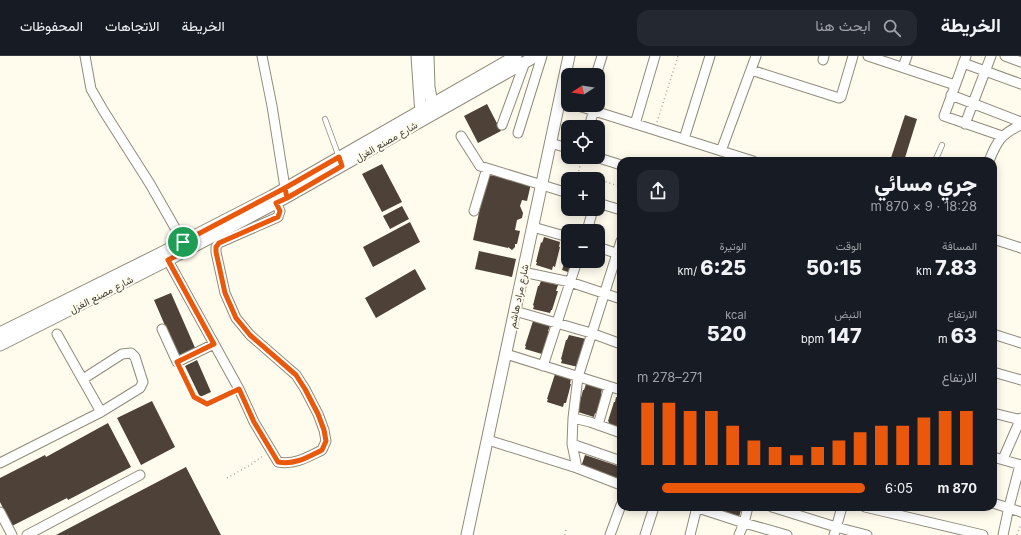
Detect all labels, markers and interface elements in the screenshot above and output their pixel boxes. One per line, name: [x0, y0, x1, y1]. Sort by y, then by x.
search box: [637, 10, 917, 46]
text: الخريطة: [941, 14, 1001, 37]
text: ابحث هنا: [815, 16, 871, 35]
text: المحفوظات: [20, 17, 83, 34]
text: الاتجاهات: [105, 17, 159, 34]
text: الخريطة: [181, 17, 225, 34]
icon: search: [881, 17, 903, 39]
north arrow: [561, 68, 605, 112]
map controls: [561, 68, 605, 268]
street label: شارع مصنع الغزل: [353, 118, 420, 165]
button: locate: [561, 120, 605, 164]
button: share: [637, 170, 679, 212]
text: جري مسائي: [874, 170, 977, 196]
button: +: [561, 172, 605, 216]
text: 18:28 · 9 × 870 m: [870, 198, 977, 214]
button: −: [561, 224, 605, 268]
pin: [166, 225, 200, 259]
icon: arrive: [172, 231, 194, 253]
text: الوتيرة: [719, 239, 746, 253]
text: الوقت: [836, 239, 862, 253]
text: المسافة: [942, 239, 977, 253]
text: 6:25: [700, 256, 746, 280]
text: 50:15: [806, 256, 862, 280]
text: 7.83: [935, 256, 977, 280]
street label: شارع مراد هاشم: [505, 263, 532, 329]
text: /km: [678, 264, 700, 278]
text: km: [916, 264, 935, 278]
street label: شارع مصنع الغزل: [67, 273, 135, 316]
text: النبض: [834, 307, 862, 321]
text: الارتفاع: [947, 307, 977, 321]
text: kcal: [725, 308, 746, 322]
text: 520: [707, 322, 746, 346]
text: 147: [827, 324, 862, 348]
text: 63: [951, 324, 977, 348]
text: bpm: [801, 332, 827, 346]
text: m: [938, 332, 951, 346]
text: 271–278 m: [637, 369, 702, 385]
text: الارتفاع: [942, 369, 977, 385]
text: 6:05: [885, 480, 913, 496]
text: 870 m: [937, 480, 977, 496]

